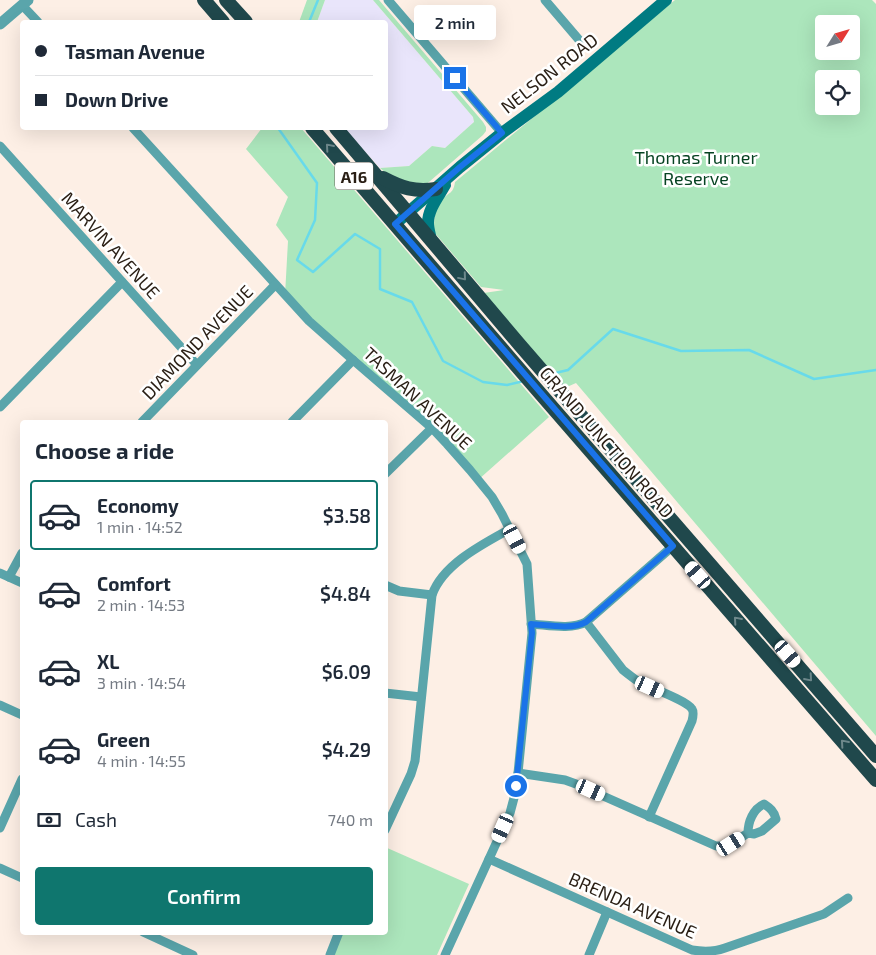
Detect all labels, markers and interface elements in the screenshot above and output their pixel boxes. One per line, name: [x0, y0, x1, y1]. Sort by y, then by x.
callout: 2 min: [414, 5, 496, 40]
text: 2 min: [435, 13, 475, 32]
north arrow: [815, 15, 860, 60]
map controls: [815, 15, 860, 115]
street label: NELSON ROAD: [496, 28, 602, 118]
text: Tasman Avenue: [65, 40, 205, 63]
route end: [444, 67, 466, 89]
button: locate: [815, 70, 860, 115]
text: Down Drive: [65, 88, 168, 111]
one-way arrow: [326, 144, 335, 153]
park label: Thomas Turner Reserve: [634, 146, 758, 189]
road number: A16: [335, 162, 373, 190]
street label: MARVIN AVENUE: [57, 187, 165, 303]
one-way arrow: [457, 271, 465, 280]
street label: DIAMOND AVENUE: [137, 280, 257, 404]
street label: TASMAN AVENUE: [359, 342, 477, 454]
street label: GRAND JUNCTION ROAD: [535, 362, 679, 522]
text: Choose a ride: [35, 437, 174, 463]
icon: car: [37, 493, 82, 538]
text: Economy: [97, 494, 179, 517]
text: $3.58: [323, 504, 371, 527]
text: 1 min · 14:52: [97, 517, 183, 536]
car: [501, 522, 528, 556]
car: [682, 559, 713, 591]
icon: car: [37, 571, 82, 616]
text: Comfort: [97, 572, 171, 595]
text: $4.84: [320, 582, 371, 605]
text: 2 min · 14:53: [97, 595, 185, 614]
one-way arrow: [734, 617, 743, 626]
car: [772, 638, 803, 670]
icon: car: [37, 649, 82, 694]
text: XL: [97, 650, 119, 673]
text: $6.09: [322, 660, 371, 683]
one-way arrow: [803, 672, 812, 681]
text: 3 min · 14:54: [97, 673, 186, 692]
car: [633, 674, 666, 700]
icon: car: [37, 727, 82, 772]
text: Green: [97, 728, 150, 751]
text: $4.29: [322, 738, 371, 761]
one-way arrow: [841, 739, 850, 748]
text: 4 min · 14:55: [97, 751, 186, 770]
route start: [505, 775, 527, 797]
car: [574, 777, 607, 803]
icon: cash: [35, 806, 63, 834]
text: Cash: [75, 808, 117, 831]
text: 740 m: [328, 810, 373, 829]
car: [490, 811, 515, 845]
car: [714, 830, 747, 858]
button: Confirm: [35, 867, 373, 925]
street label: BRENDA AVENUE: [566, 867, 700, 943]

